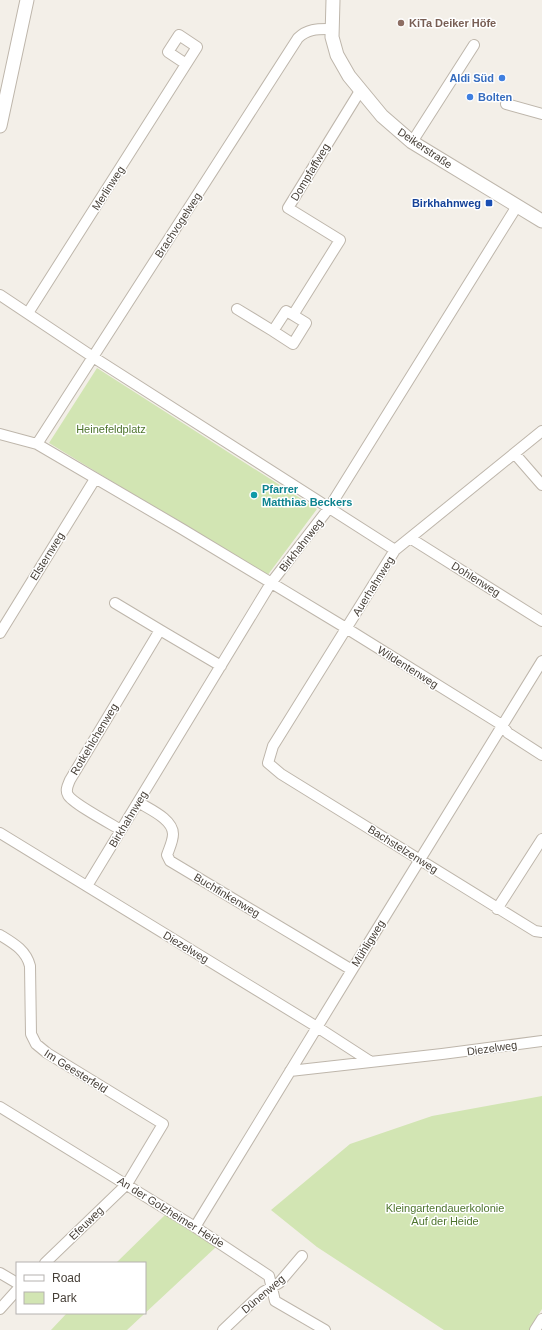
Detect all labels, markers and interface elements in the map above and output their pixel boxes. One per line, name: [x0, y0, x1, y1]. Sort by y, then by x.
place label: KiTa Deiker Höfe: [409, 17, 496, 29]
marker: KiTa Deiker Höfe: [396, 18, 406, 28]
place label: Aldi Süd: [449, 72, 494, 84]
marker: Aldi Süd: [497, 73, 507, 83]
place label: Bolten: [478, 91, 513, 103]
marker: Bolten: [465, 92, 475, 102]
street label: Deikerstraße: [396, 125, 454, 171]
street label: Dompfaffweg: [288, 141, 332, 203]
street label: Merlinweg: [89, 164, 127, 212]
street label: Brachvogelweg: [152, 190, 204, 260]
place label: Birkhahnweg: [412, 197, 481, 209]
marker: Birkhahnweg: [484, 198, 494, 208]
park label: Heinefeldplatz: [76, 423, 146, 435]
place label: Pfarrer Matthias Beckers: [262, 483, 353, 508]
marker: Pfarrer Matthias Beckers: [249, 490, 259, 500]
street label: Birkhahnweg: [277, 516, 325, 574]
street label: Elsternweg: [27, 530, 67, 582]
street label: Auerhahnweg: [350, 554, 396, 618]
street label: Dohlenweg: [449, 559, 503, 599]
street label: Wildentenweg: [376, 644, 440, 690]
street label: Rotkehlchenweg: [68, 701, 120, 777]
street label: Birkhahnweg: [106, 789, 150, 849]
street label: Bachstelzenweg: [366, 823, 440, 875]
street label: Buchfinkenweg: [192, 871, 262, 919]
street label: Mühligweg: [349, 918, 387, 968]
street label: Diezelweg: [161, 929, 211, 965]
street label: Diezelweg: [466, 1039, 518, 1057]
street label: Im Geesterfeld: [42, 1047, 110, 1095]
street label: An der Golzheimer Heide: [115, 1174, 227, 1250]
park label: Kleingartendauerkolonie Auf der Heide: [386, 1202, 504, 1227]
street label: Efeuweg: [66, 1204, 106, 1242]
legend: [16, 1262, 146, 1314]
text: Road: [52, 1271, 81, 1285]
street label: Dünenweg: [239, 1273, 287, 1315]
text: Park: [52, 1291, 78, 1305]

